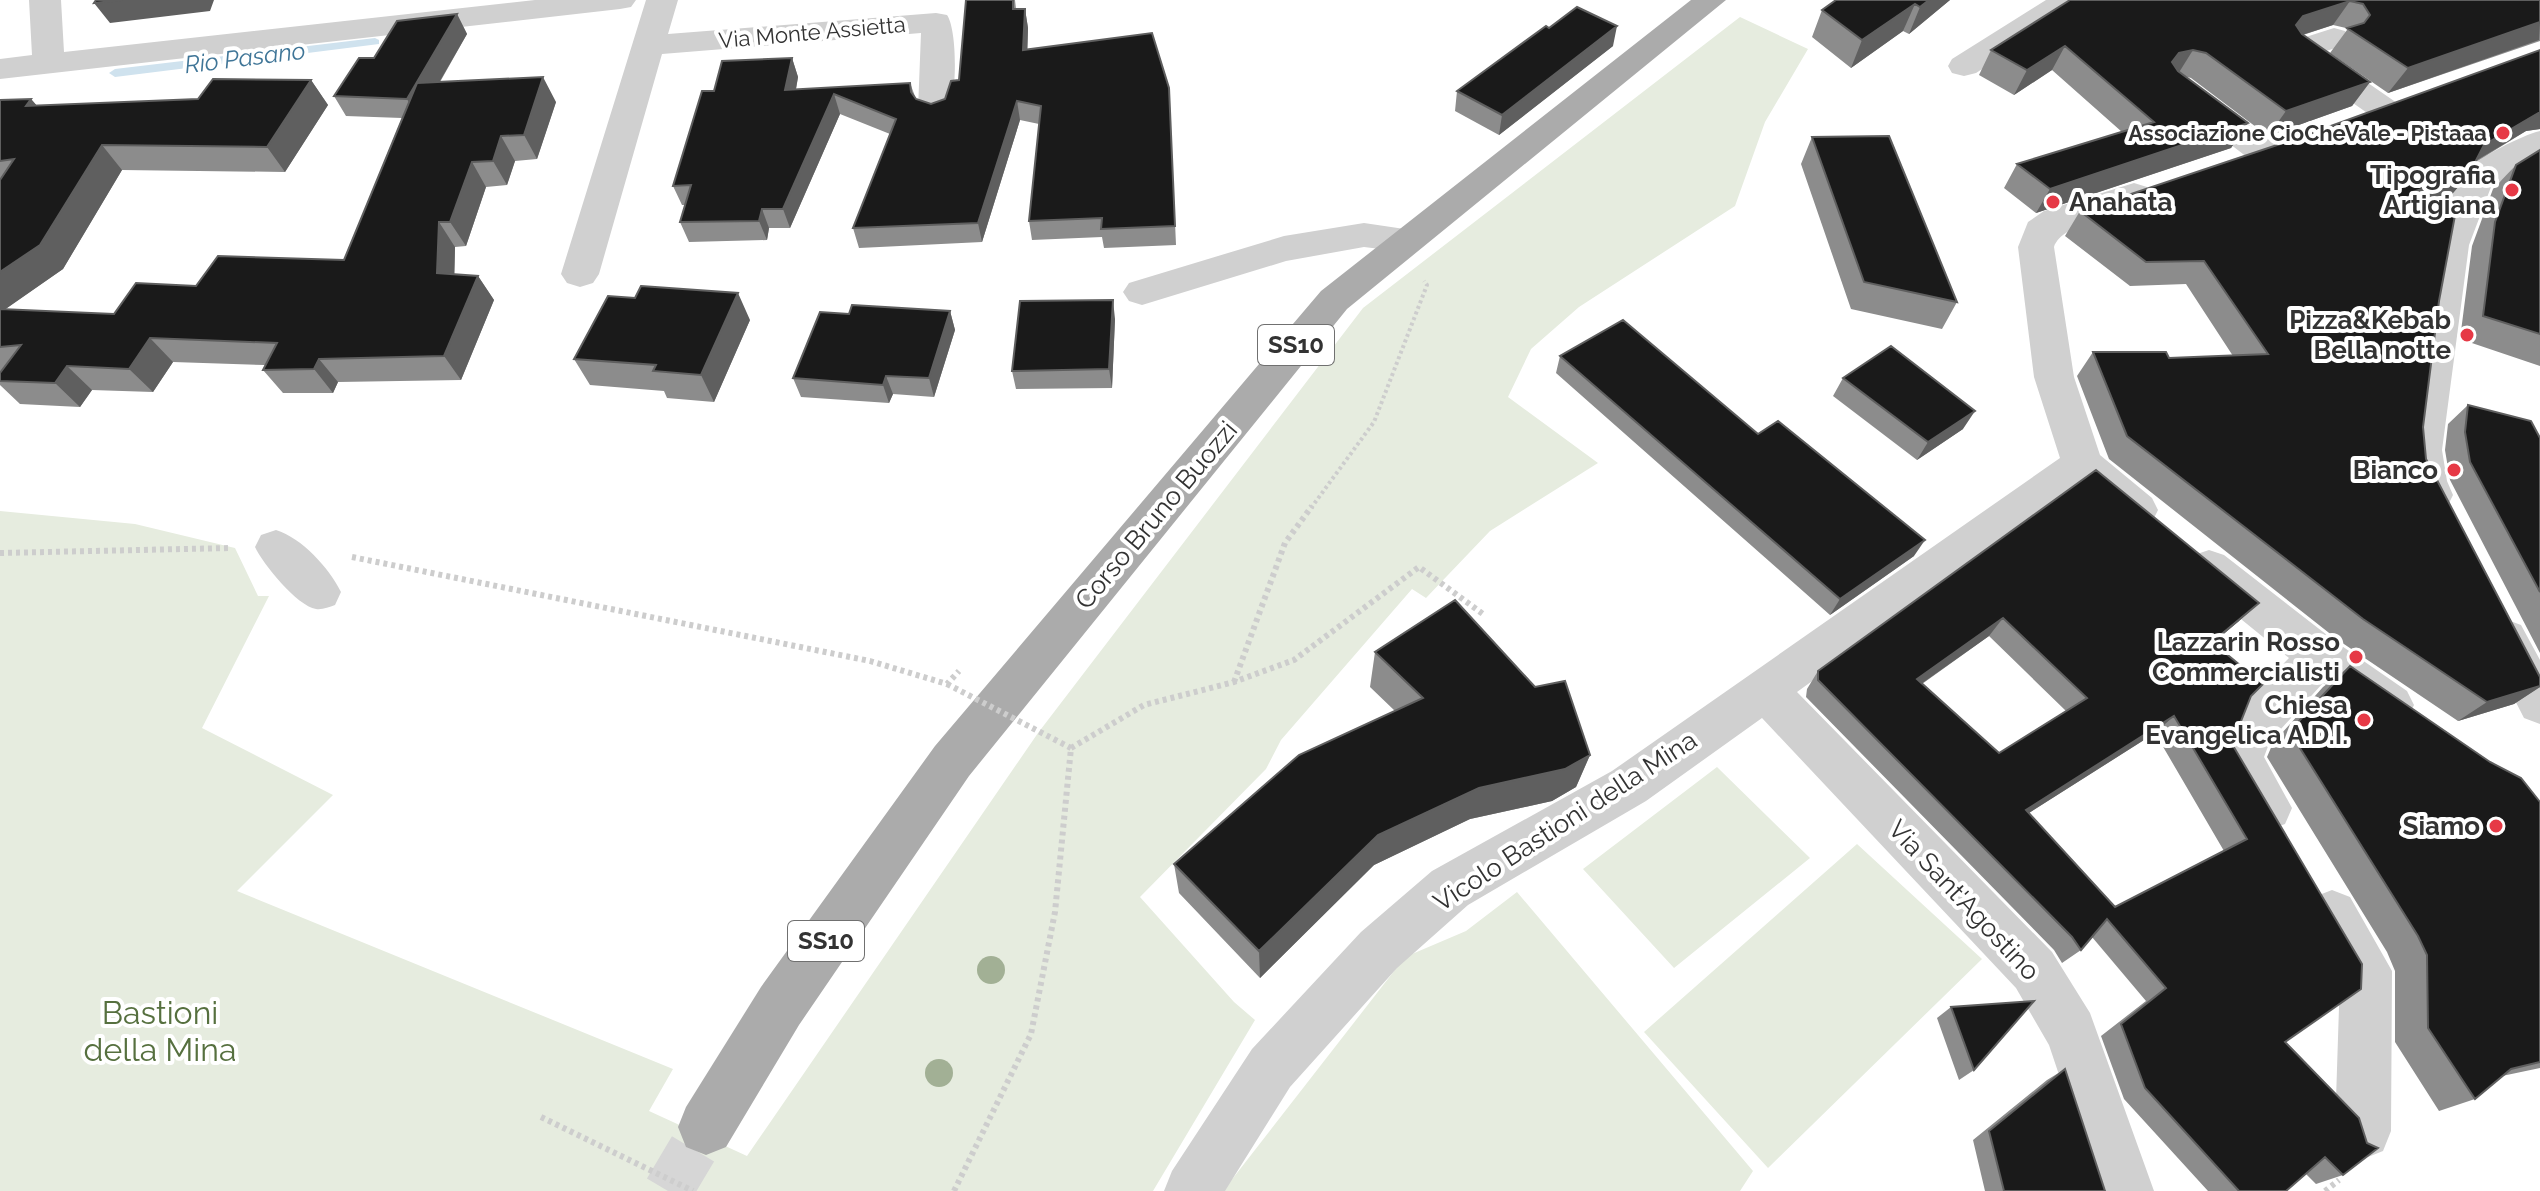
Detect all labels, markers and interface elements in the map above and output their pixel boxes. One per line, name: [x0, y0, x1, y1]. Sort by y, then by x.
street label: Via Monte Assietta: [717, 11, 907, 53]
water label: Rio Pasano: [183, 36, 307, 79]
place label: Associazione CioCheVale - Pistaaa: [2128, 120, 2487, 146]
marker: Associazione CioCheVale - Pistaaa: [2494, 124, 2512, 142]
place label: Tipografia Artigiana: [2370, 160, 2496, 220]
marker: Tipografia Artigiana: [2503, 181, 2521, 199]
place label: Anahata: [2069, 187, 2173, 217]
marker: Anahata: [2044, 193, 2062, 211]
place label: Pizza&Kebab Bella notte: [2289, 305, 2451, 365]
road number: SS10: [1258, 325, 1334, 365]
marker: Pizza&Kebab Bella notte: [2458, 326, 2476, 344]
street label: Corso Bruno Buozzi: [1069, 415, 1243, 615]
place label: Bianco: [2353, 455, 2438, 485]
marker: Bianco: [2445, 461, 2463, 479]
place label: Lazzarin Rosso Commercialisti: [2152, 627, 2340, 687]
marker: Lazzarin Rosso Commercialisti: [2347, 648, 2365, 666]
place label: Chiesa Evangelica A.D.I.: [2145, 690, 2348, 750]
marker: Chiesa Evangelica A.D.I.: [2355, 711, 2373, 729]
street label: Vicolo Bastioni della Mina: [1428, 725, 1702, 917]
place label: Siamo: [2403, 811, 2480, 841]
street label: Via Sant'Agostino: [1882, 814, 2046, 986]
marker: Siamo: [2487, 817, 2505, 835]
road number: SS10: [788, 921, 864, 961]
park label: Bastioni della Mina: [84, 994, 236, 1068]

